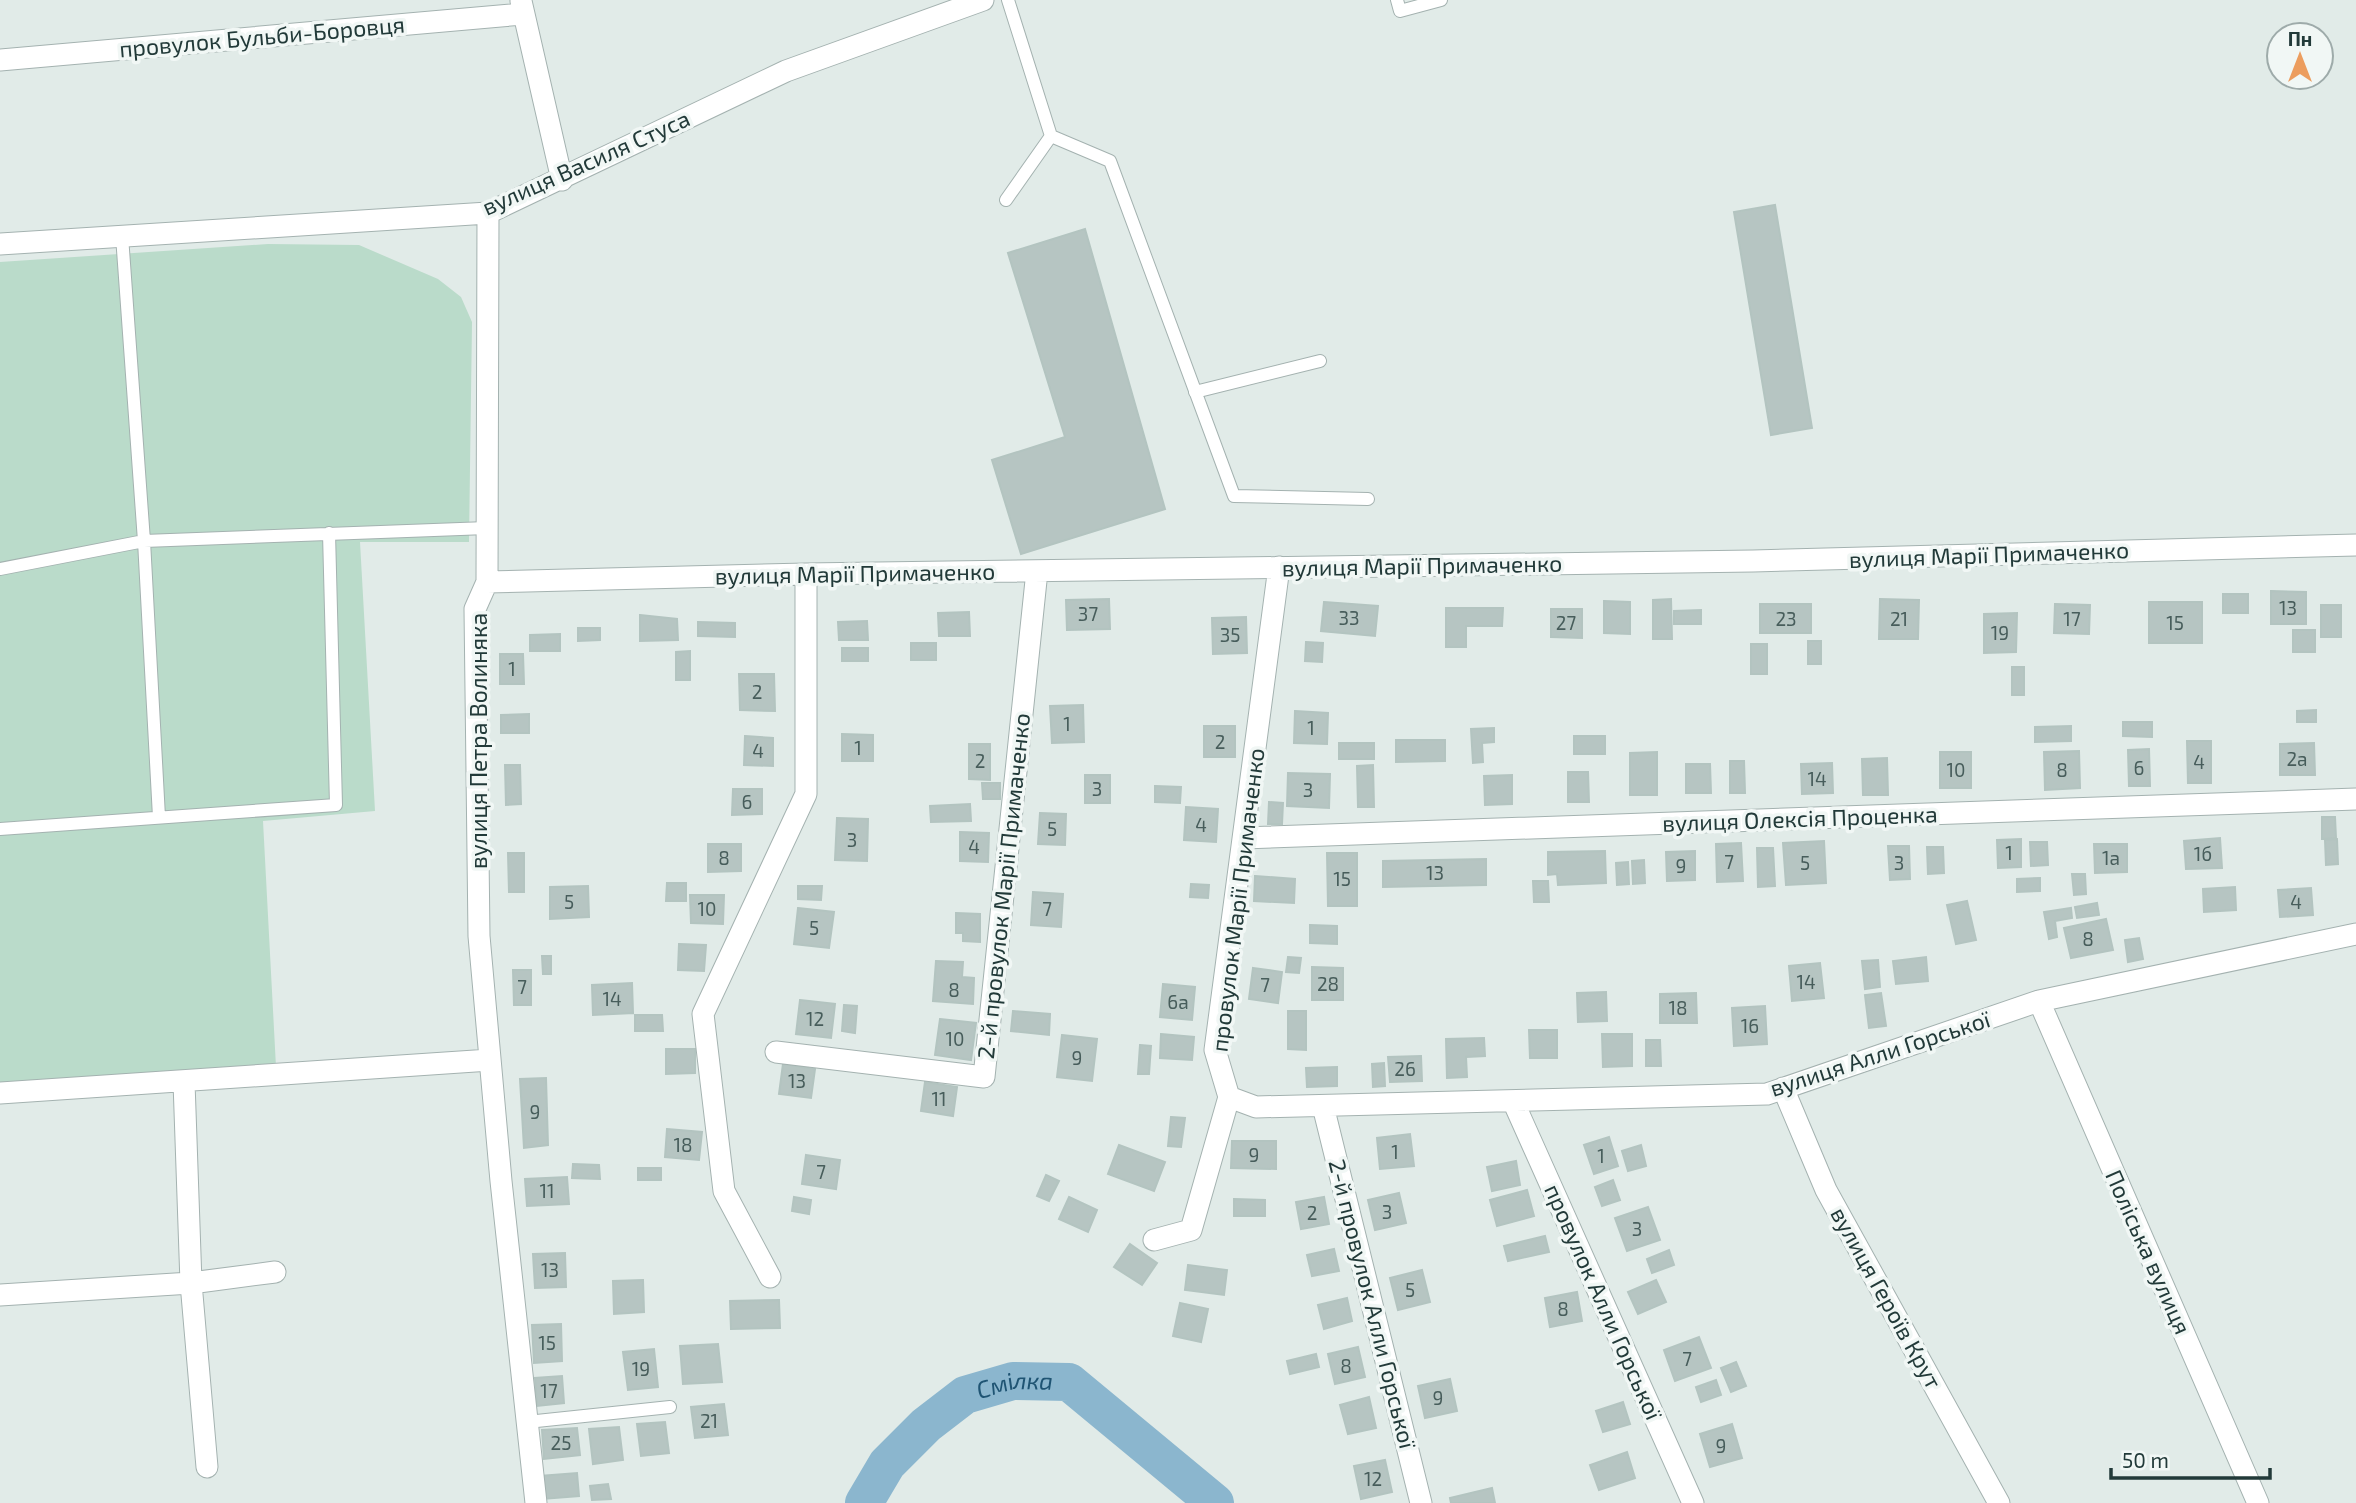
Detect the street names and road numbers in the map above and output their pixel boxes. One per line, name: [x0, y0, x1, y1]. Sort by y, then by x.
street label: провулок Бульби-Боровця: [118, 10, 406, 63]
street label: вулиця Василя Стуса: [477, 104, 694, 221]
street label: вулиця Марії Примаченко: [1848, 535, 2130, 574]
street label: вулиця Марії Примаченко: [1282, 549, 1562, 582]
street label: вулиця Марії Примаченко: [715, 557, 995, 590]
street label: вулиця Петра Волиняка: [464, 613, 493, 869]
street label: 2-й провулок Марії Примаченко: [971, 711, 1036, 1060]
street label: провулок Марії Примаченко: [1204, 746, 1271, 1054]
street label: вулиця Олексія Проценка: [1662, 799, 1938, 838]
street label: вулиця Алли Горської: [1766, 1004, 1994, 1103]
street label: 2-й провулок Алли Горської: [1322, 1156, 1423, 1452]
street label: Поліська вулиця: [2099, 1165, 2198, 1339]
street label: провулок Алли Горської: [1538, 1179, 1669, 1425]
street label: вулиця Героїв Крут: [1824, 1202, 1948, 1394]

